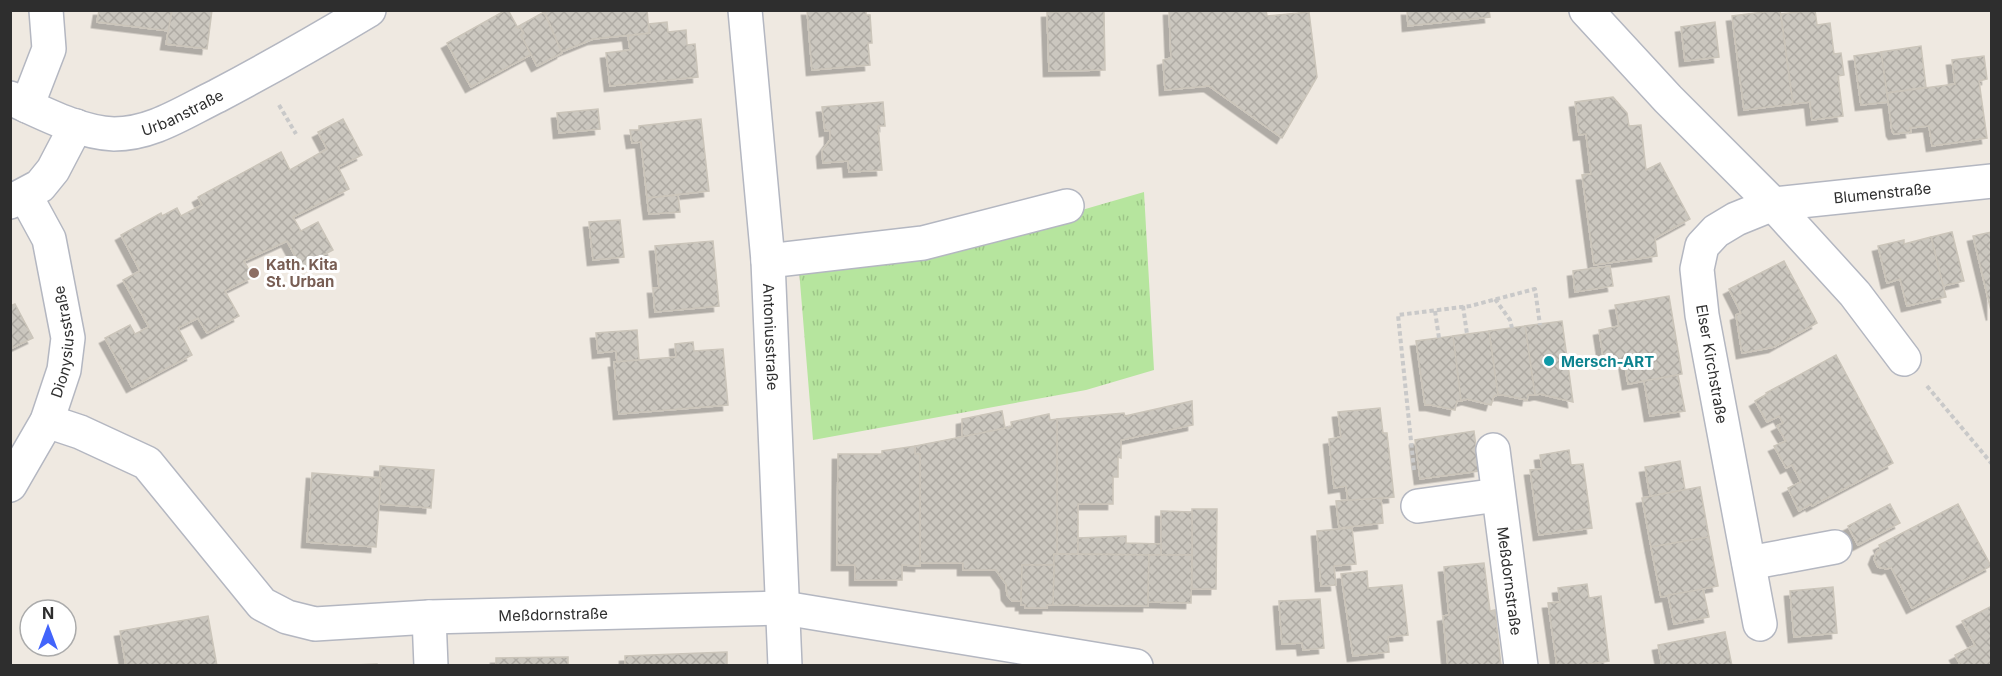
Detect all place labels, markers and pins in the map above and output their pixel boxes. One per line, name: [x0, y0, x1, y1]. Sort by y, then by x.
place label: Kath. Kita St. Urban: [266, 255, 338, 291]
marker: Kath. Kita St. Urban: [247, 266, 261, 280]
place label: Mersch-ART: [1561, 352, 1654, 371]
marker: Mersch-ART: [1542, 354, 1556, 368]

